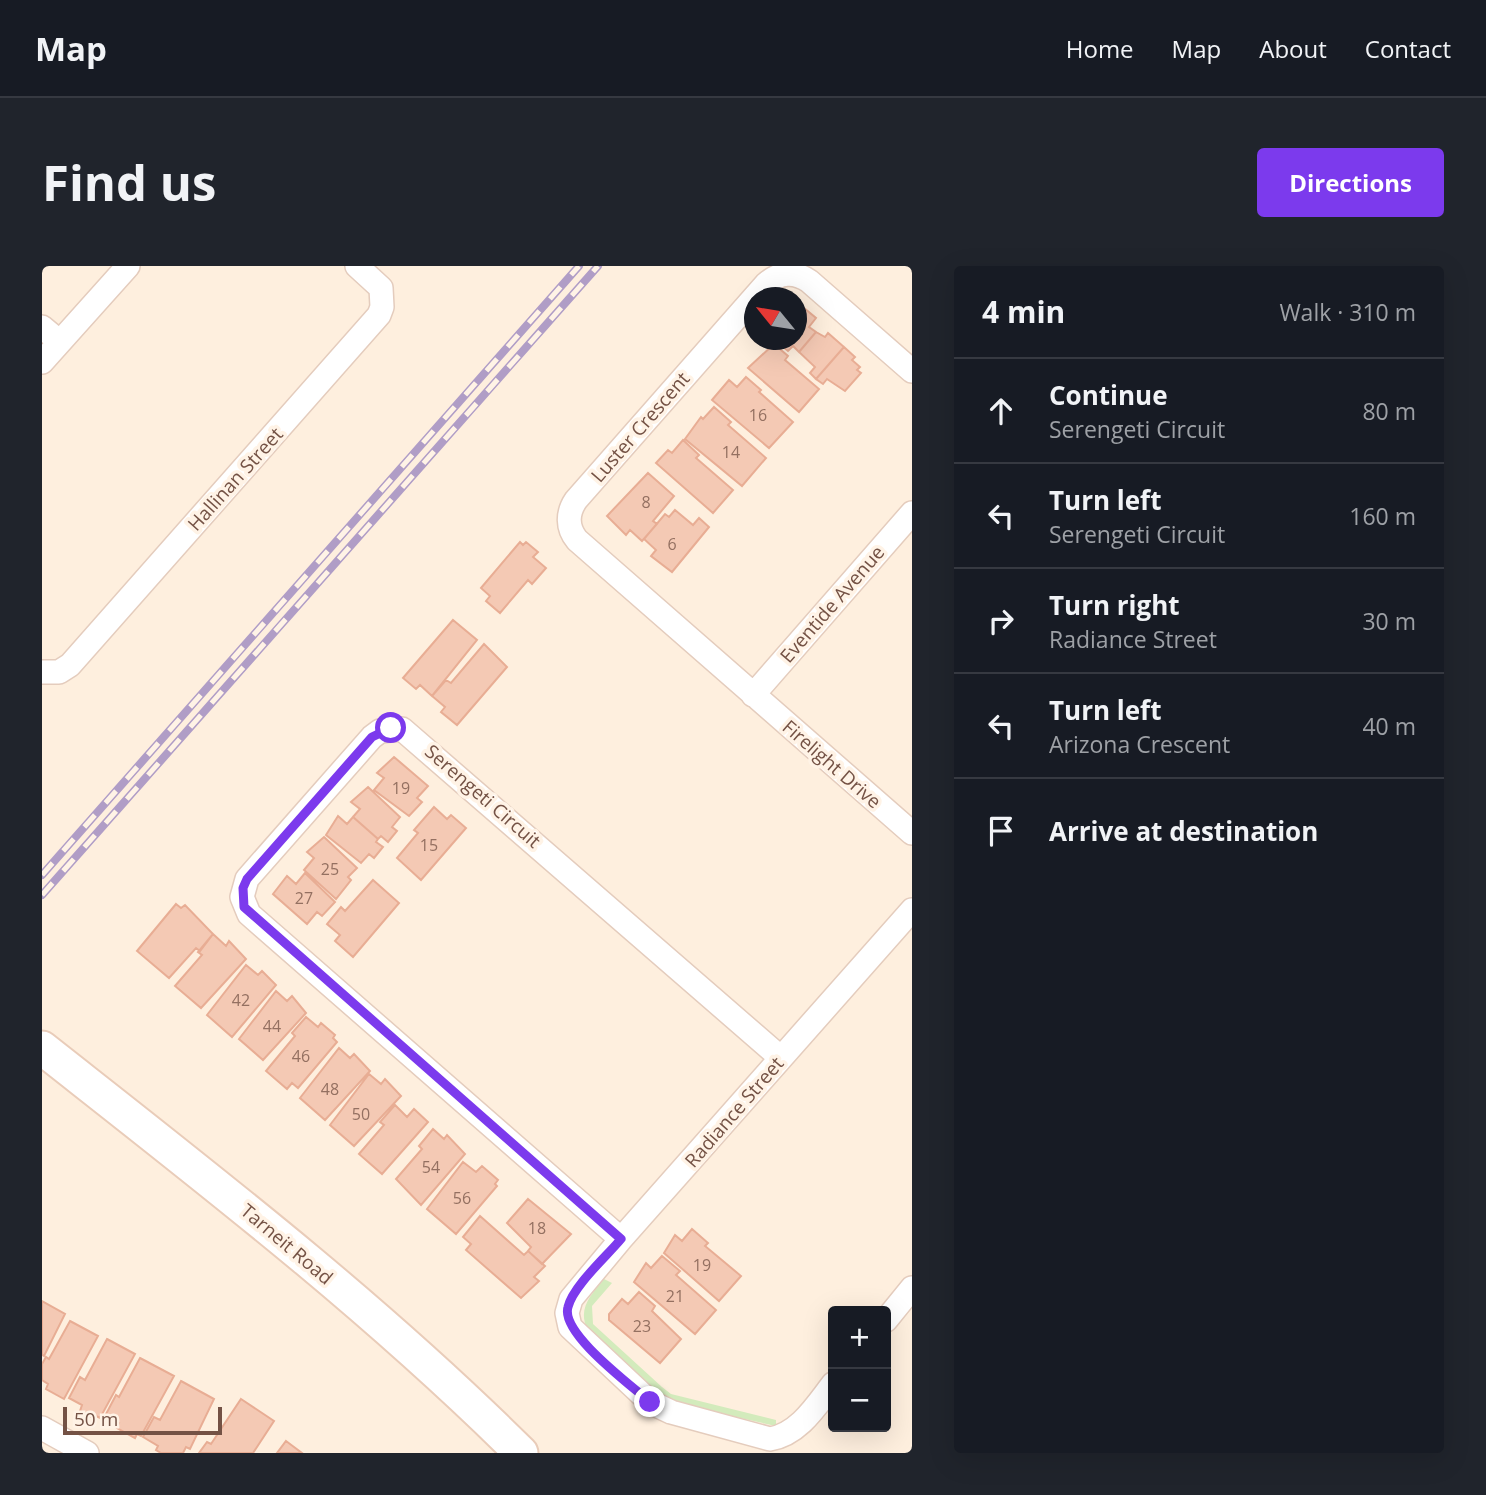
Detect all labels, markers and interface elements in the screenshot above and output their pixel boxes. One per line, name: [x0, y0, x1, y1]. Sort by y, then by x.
text: Map: [35, 26, 107, 71]
text: Home: [1066, 32, 1134, 65]
text: Map: [1172, 32, 1221, 65]
text: About: [1259, 32, 1327, 65]
text: Contact: [1365, 32, 1451, 65]
button: Directions: [1257, 148, 1444, 217]
text: Find us: [42, 149, 216, 215]
north arrow: [744, 287, 807, 350]
text: 4 min: [982, 291, 1065, 332]
text: Walk · 310 m: [1279, 296, 1416, 328]
street label: Luster Crescent: [585, 366, 695, 488]
text: Continue: [1049, 377, 1168, 413]
icon: ahead: [982, 392, 1020, 430]
text: 80 m: [1362, 395, 1416, 427]
house number: 16: [749, 404, 767, 426]
text: Serengeti Circuit: [1049, 413, 1225, 445]
street label: Hallinan Street: [182, 422, 289, 536]
house number: 14: [722, 441, 740, 463]
text: Turn left: [1049, 482, 1161, 518]
house number: 8: [641, 491, 651, 513]
icon: left: [982, 497, 1020, 535]
text: 160 m: [1349, 500, 1416, 532]
text: Serengeti Circuit: [1049, 518, 1225, 550]
house number: 6: [667, 533, 677, 555]
street label: Eventide Avenue: [774, 540, 890, 668]
text: Turn right: [1049, 587, 1180, 623]
icon: right: [982, 602, 1020, 640]
text: 30 m: [1362, 605, 1416, 637]
text: Radiance Street: [1049, 623, 1217, 655]
text: Turn left: [1049, 692, 1161, 728]
icon: left: [982, 707, 1020, 745]
text: 40 m: [1362, 710, 1416, 742]
route start: [375, 712, 406, 743]
street label: Firelight Drive: [777, 714, 887, 814]
text: Arizona Crescent: [1049, 728, 1230, 760]
street label: Serengeti Circuit: [420, 738, 547, 854]
house number: 19: [392, 777, 410, 799]
icon: arrive: [982, 812, 1020, 850]
text: Arrive at destination: [1049, 813, 1318, 849]
house number: 15: [420, 834, 438, 856]
house number: 25: [321, 858, 339, 880]
house number: 27: [295, 887, 313, 909]
house number: 42: [232, 989, 250, 1011]
house number: 44: [263, 1015, 281, 1037]
house number: 46: [292, 1045, 310, 1067]
street label: Radiance Street: [679, 1051, 789, 1173]
house number: 48: [321, 1078, 339, 1100]
house number: 50: [352, 1103, 370, 1125]
house number: 54: [422, 1156, 440, 1178]
house number: 56: [453, 1187, 471, 1209]
street label: Tarneit Road: [235, 1198, 339, 1290]
house number: 18: [528, 1217, 546, 1239]
house number: 19: [693, 1254, 711, 1276]
house number: 21: [666, 1285, 684, 1307]
map controls: [828, 1306, 891, 1432]
button: +: [828, 1306, 891, 1369]
house number: 23: [633, 1315, 651, 1337]
button: −: [828, 1369, 891, 1432]
route end: [634, 1386, 665, 1417]
scale bar: [63, 1404, 222, 1436]
text: 50 m: [74, 1406, 118, 1432]

